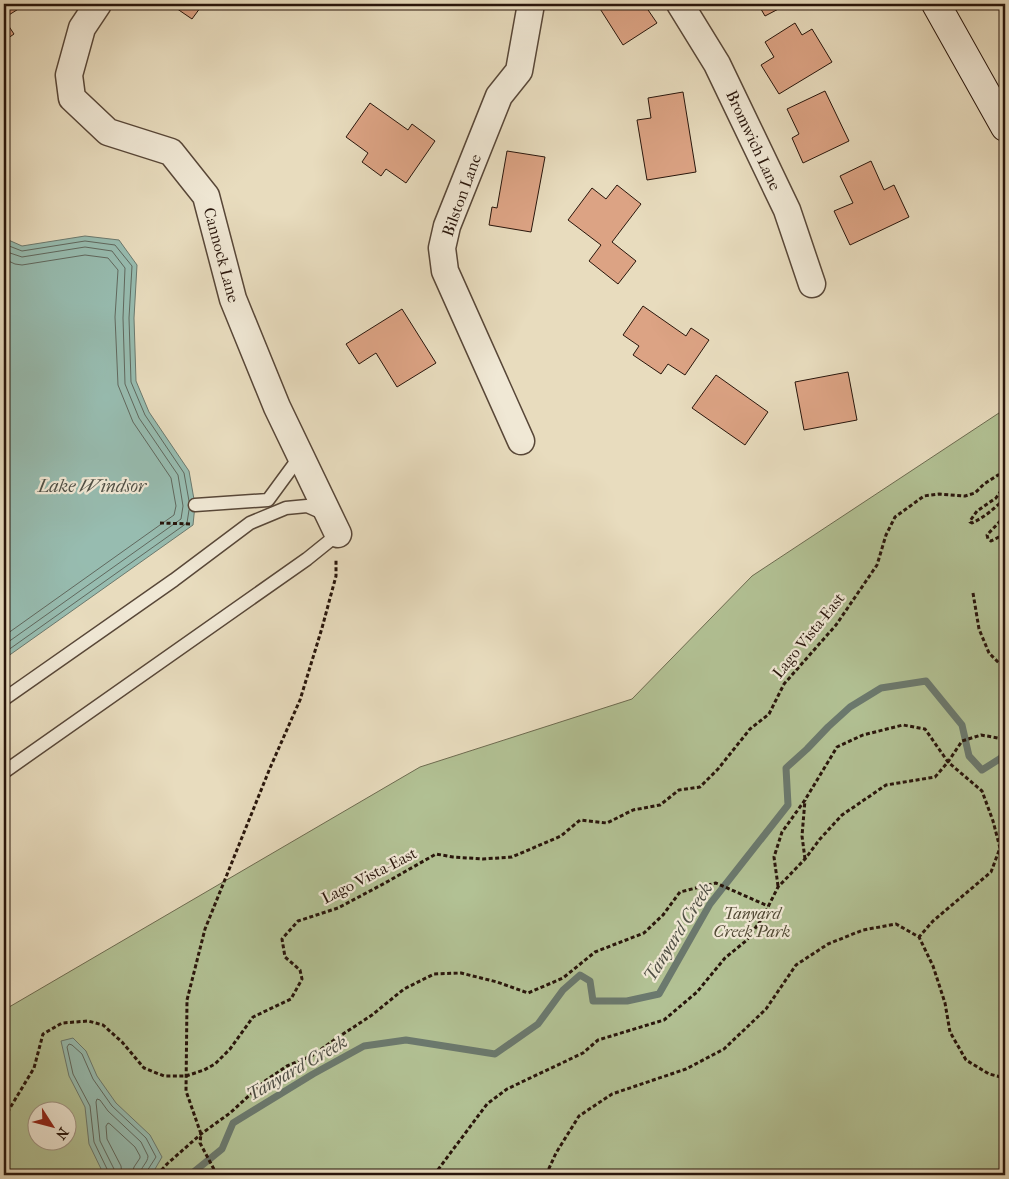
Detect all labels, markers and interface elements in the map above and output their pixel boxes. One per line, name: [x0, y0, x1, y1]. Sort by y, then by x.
street label: Bromwich Lane: [722, 87, 785, 193]
street label: Bilston Lane: [438, 151, 485, 239]
street label: Cannock Lane: [200, 205, 243, 305]
water label: Lake Windsor: [36, 476, 148, 497]
street label: Lago Vista-East: [768, 589, 849, 682]
street label: Lago Vista-East: [318, 843, 420, 908]
water label: Tanyard Creek: [640, 879, 717, 986]
park label: Tanyard Creek Park: [714, 904, 790, 941]
water label: Tanyard Creek: [243, 1031, 351, 1106]
north arrow: [28, 1102, 78, 1152]
text: N: [52, 1124, 72, 1143]

